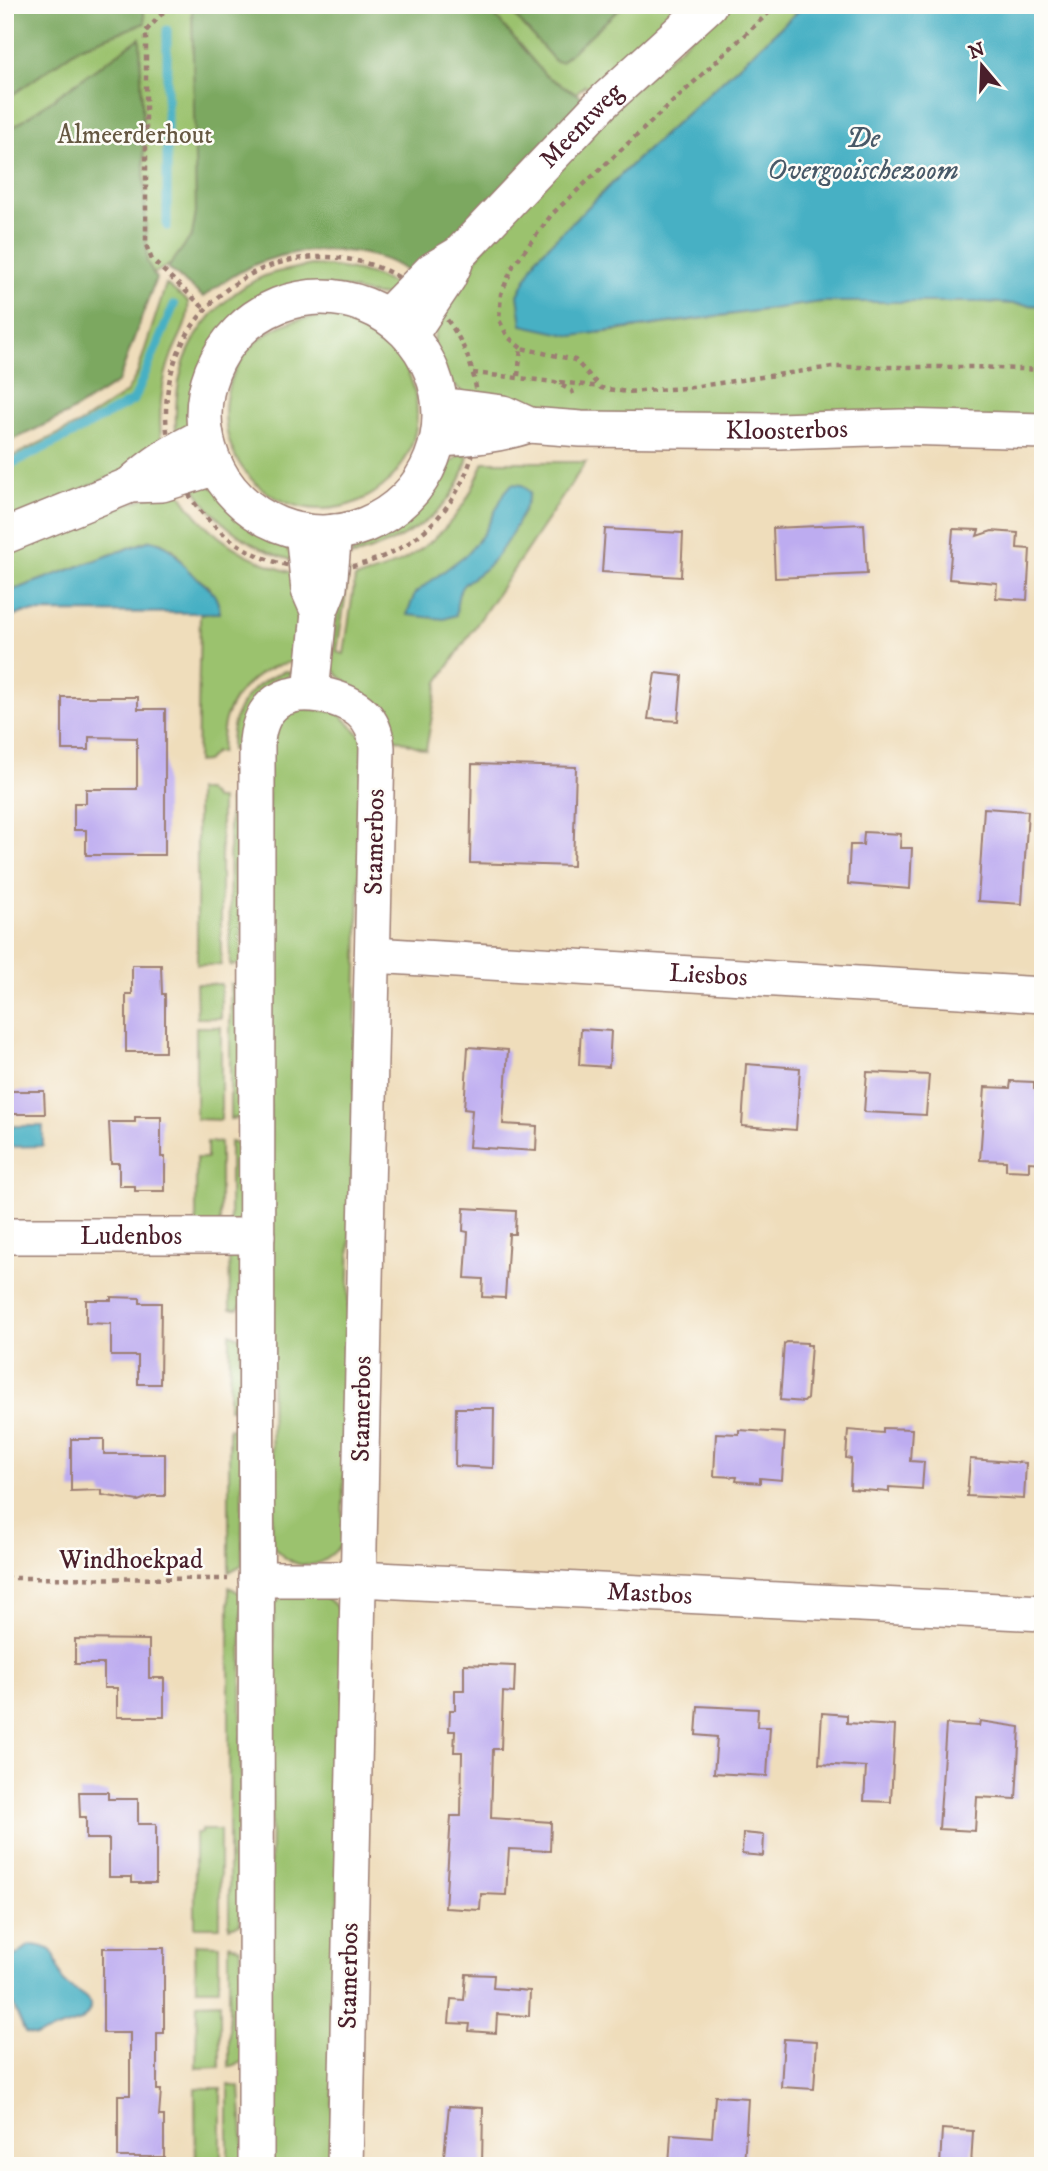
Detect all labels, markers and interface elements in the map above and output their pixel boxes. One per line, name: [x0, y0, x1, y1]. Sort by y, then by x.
north arrow: [946, 32, 1016, 102]
text: N: [966, 38, 988, 65]
street label: Meentweg: [532, 75, 630, 175]
park label: Almeerderhout: [57, 119, 213, 152]
water label: De Overgooischezoom: [767, 121, 959, 188]
street label: Kloosterbos: [725, 412, 848, 448]
street label: Stamerbos: [358, 789, 392, 895]
street label: Liesbos: [668, 956, 749, 994]
street label: Ludenbos: [80, 1220, 182, 1253]
street label: Stamerbos: [345, 1356, 379, 1462]
street label: Windhoekpad: [58, 1544, 203, 1577]
street label: Mastbos: [606, 1575, 693, 1612]
street label: Stamerbos: [332, 1923, 366, 2029]

